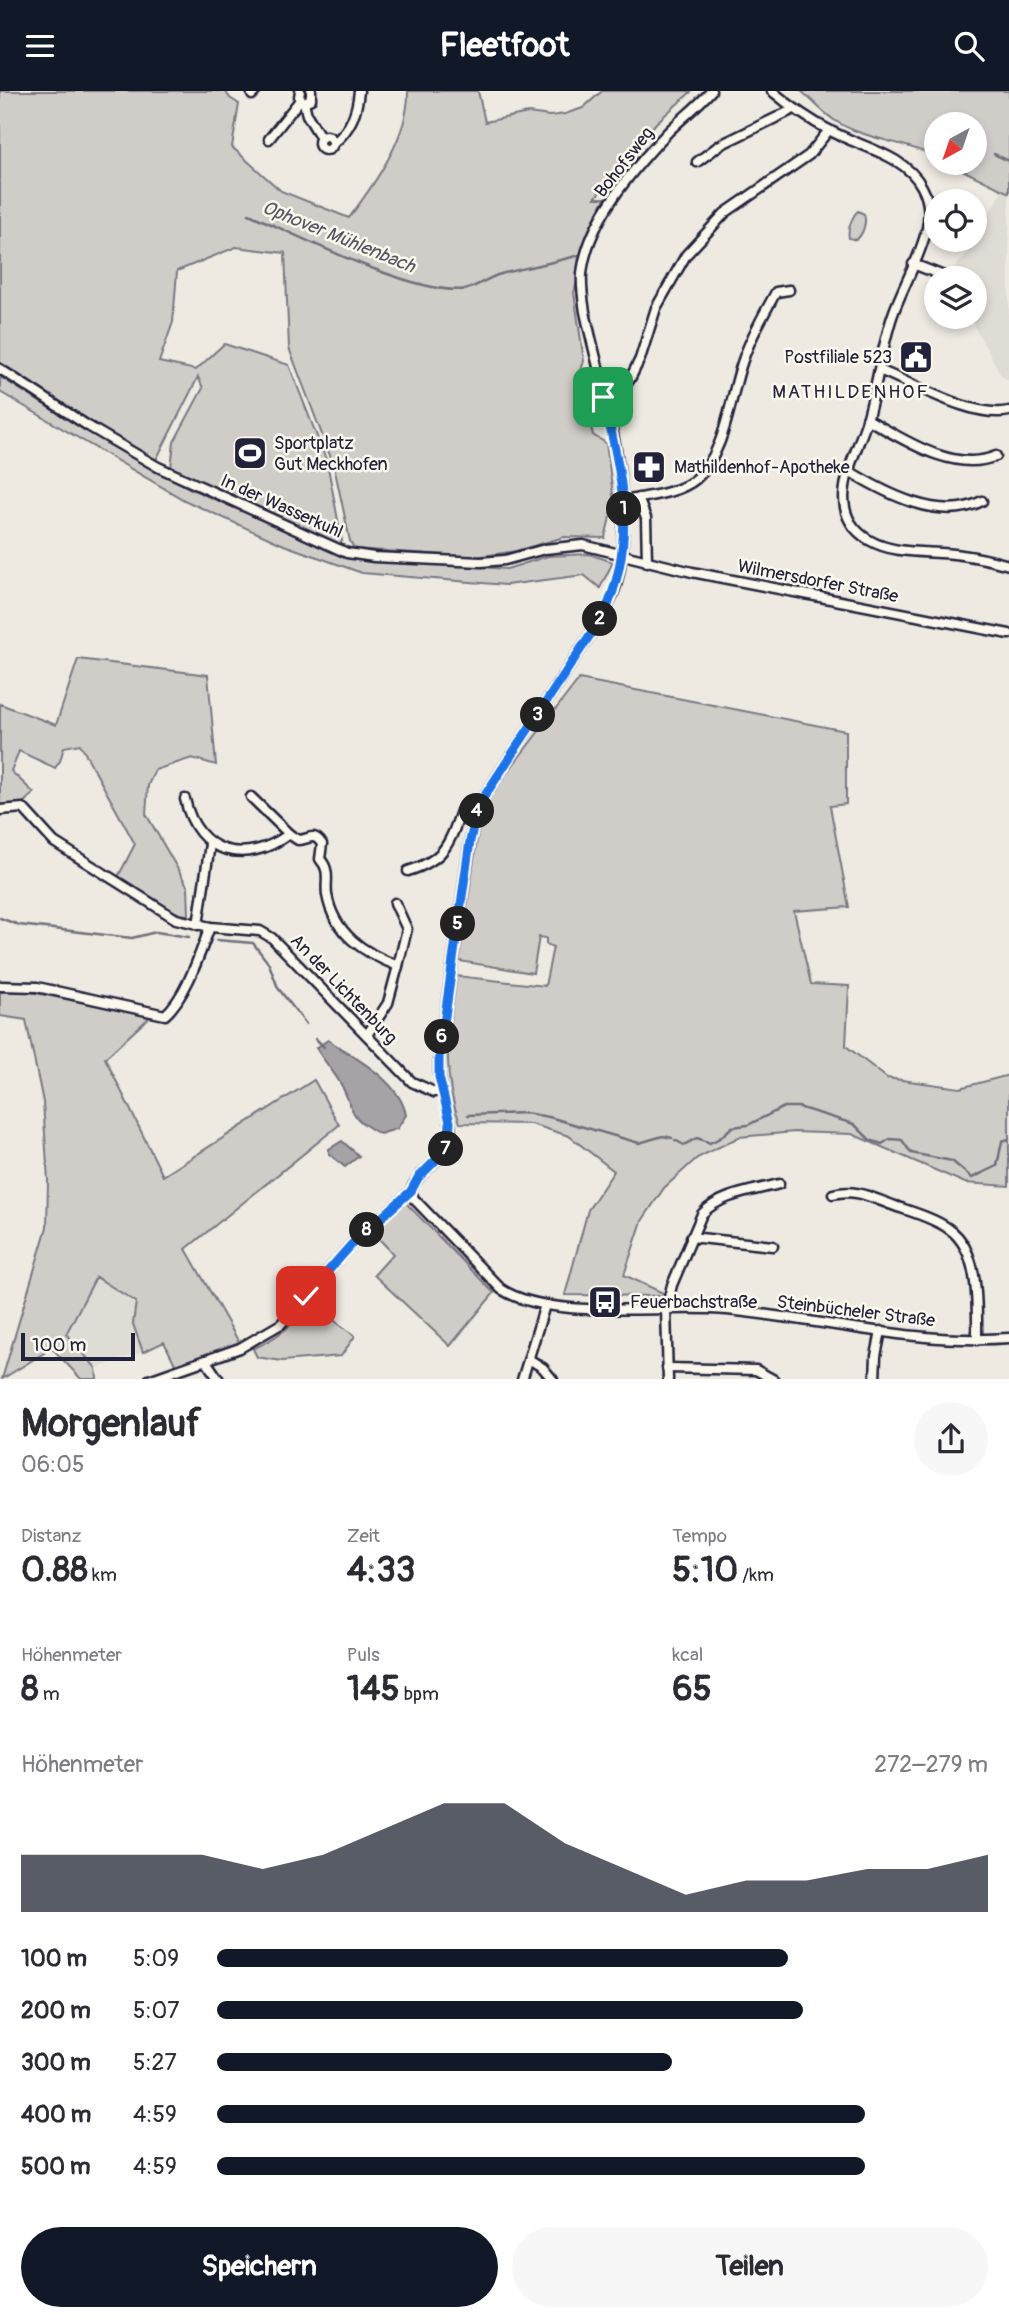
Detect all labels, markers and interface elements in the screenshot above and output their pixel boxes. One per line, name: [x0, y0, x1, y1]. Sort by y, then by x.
text: Fleetfoot: [440, 26, 569, 66]
icon: menu: [21, 27, 59, 65]
icon: search: [950, 27, 988, 65]
north arrow: [924, 112, 987, 175]
map controls: [924, 112, 987, 329]
street label: Bohofsweg: [590, 122, 659, 202]
button: locate: [924, 189, 987, 252]
water label: Ophover Mühlenbach: [259, 195, 419, 279]
button: layers: [924, 266, 987, 329]
public building icon: Postfiliale 523: [897, 338, 935, 376]
place label: Postfiliale 523: [784, 346, 892, 369]
pin: [573, 367, 633, 427]
icon: arrive: [584, 378, 622, 416]
district label: MATHILDENHOF: [772, 380, 930, 404]
place label: Sportplatz Gut Meckhofen: [274, 432, 388, 476]
sports icon: Sportplatz Gut Meckhofen: [231, 434, 269, 472]
pharmacy icon: Mathildenhof-Apotheke: [630, 448, 668, 486]
place label: Mathildenhof-Apotheke: [674, 456, 850, 479]
street label: In der Wasserkuhl: [217, 469, 347, 544]
pin: 1: [606, 491, 642, 527]
text: 1: [620, 496, 627, 520]
street label: Wilmersdorfer Straße: [736, 555, 900, 608]
pin: 2: [582, 601, 618, 637]
text: 2: [594, 606, 605, 630]
pin: 3: [520, 697, 556, 733]
text: 3: [532, 702, 543, 726]
pin: 4: [460, 793, 494, 829]
text: 4: [471, 798, 482, 822]
pin: 5: [440, 907, 476, 941]
text: 5: [452, 911, 463, 935]
street label: An der Lichtenburg: [285, 929, 402, 1049]
pin: 6: [424, 1019, 460, 1055]
text: 6: [436, 1024, 447, 1048]
pin: 7: [428, 1131, 464, 1167]
text: 7: [440, 1136, 451, 1160]
pin: 8: [350, 1213, 384, 1247]
text: 8: [362, 1217, 371, 1241]
pin: [276, 1266, 336, 1326]
icon: check: [287, 1277, 325, 1315]
bus stop icon: Feuerbachstraße: [586, 1283, 624, 1321]
street label: Steinbücheler Straße: [776, 1290, 936, 1333]
place label: Feuerbachstraße: [630, 1291, 757, 1314]
scale bar: [21, 1331, 135, 1362]
text: 100 m: [32, 1333, 86, 1357]
text: Morgenlauf: [21, 1400, 201, 1448]
button: share: [914, 1402, 988, 1476]
text: 06:05: [21, 1450, 84, 1479]
text: Distanz: [21, 1524, 81, 1548]
text: Zeit: [347, 1524, 380, 1548]
text: Tempo: [672, 1524, 727, 1548]
text: 0.88: [21, 1548, 88, 1592]
text: 4:33: [347, 1548, 415, 1592]
text: 5:10: [672, 1548, 738, 1592]
text: km: [88, 1563, 117, 1587]
text: /km: [738, 1563, 774, 1587]
text: Höhenmeter: [21, 1643, 122, 1667]
text: Puls: [347, 1643, 380, 1667]
text: kcal: [672, 1643, 703, 1667]
text: 8: [21, 1667, 39, 1711]
text: 145: [347, 1667, 400, 1711]
text: 65: [672, 1667, 712, 1711]
text: m: [39, 1682, 60, 1706]
text: bpm: [400, 1682, 439, 1706]
text: Höhenmeter: [21, 1750, 143, 1779]
text: 272–279 m: [874, 1750, 988, 1779]
text: 100 m: [21, 1944, 87, 1973]
text: 5:09: [133, 1944, 179, 1973]
text: 200 m: [21, 1996, 91, 2025]
text: 5:07: [133, 1996, 179, 2025]
text: 300 m: [21, 2048, 91, 2077]
text: 5:27: [133, 2048, 177, 2077]
text: 400 m: [21, 2100, 91, 2129]
text: 4:59: [133, 2100, 177, 2129]
text: 500 m: [21, 2152, 90, 2181]
text: 4:59: [133, 2152, 177, 2181]
button: Speichern: [21, 2227, 498, 2307]
button: Teilen: [512, 2227, 988, 2307]

